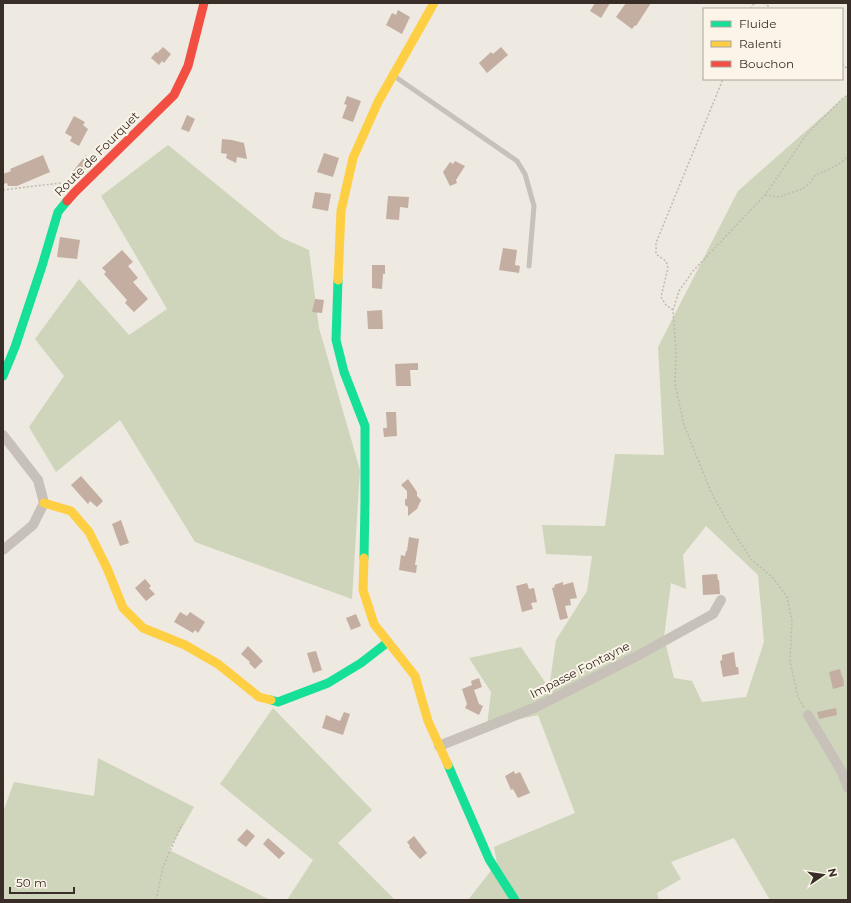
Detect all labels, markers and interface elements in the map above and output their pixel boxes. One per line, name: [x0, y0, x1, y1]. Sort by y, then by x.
legend: [703, 8, 843, 80]
text: Fluide: [739, 16, 777, 31]
text: Ralenti: [739, 36, 781, 51]
text: Bouchon: [739, 56, 794, 71]
street label: Route de Fourquet: [51, 108, 142, 199]
street label: Impasse Fontayne: [527, 638, 632, 701]
north arrow: [803, 855, 843, 895]
text: N: [825, 867, 841, 879]
scale bar: [10, 869, 74, 895]
text: 50 m: [16, 875, 47, 890]

